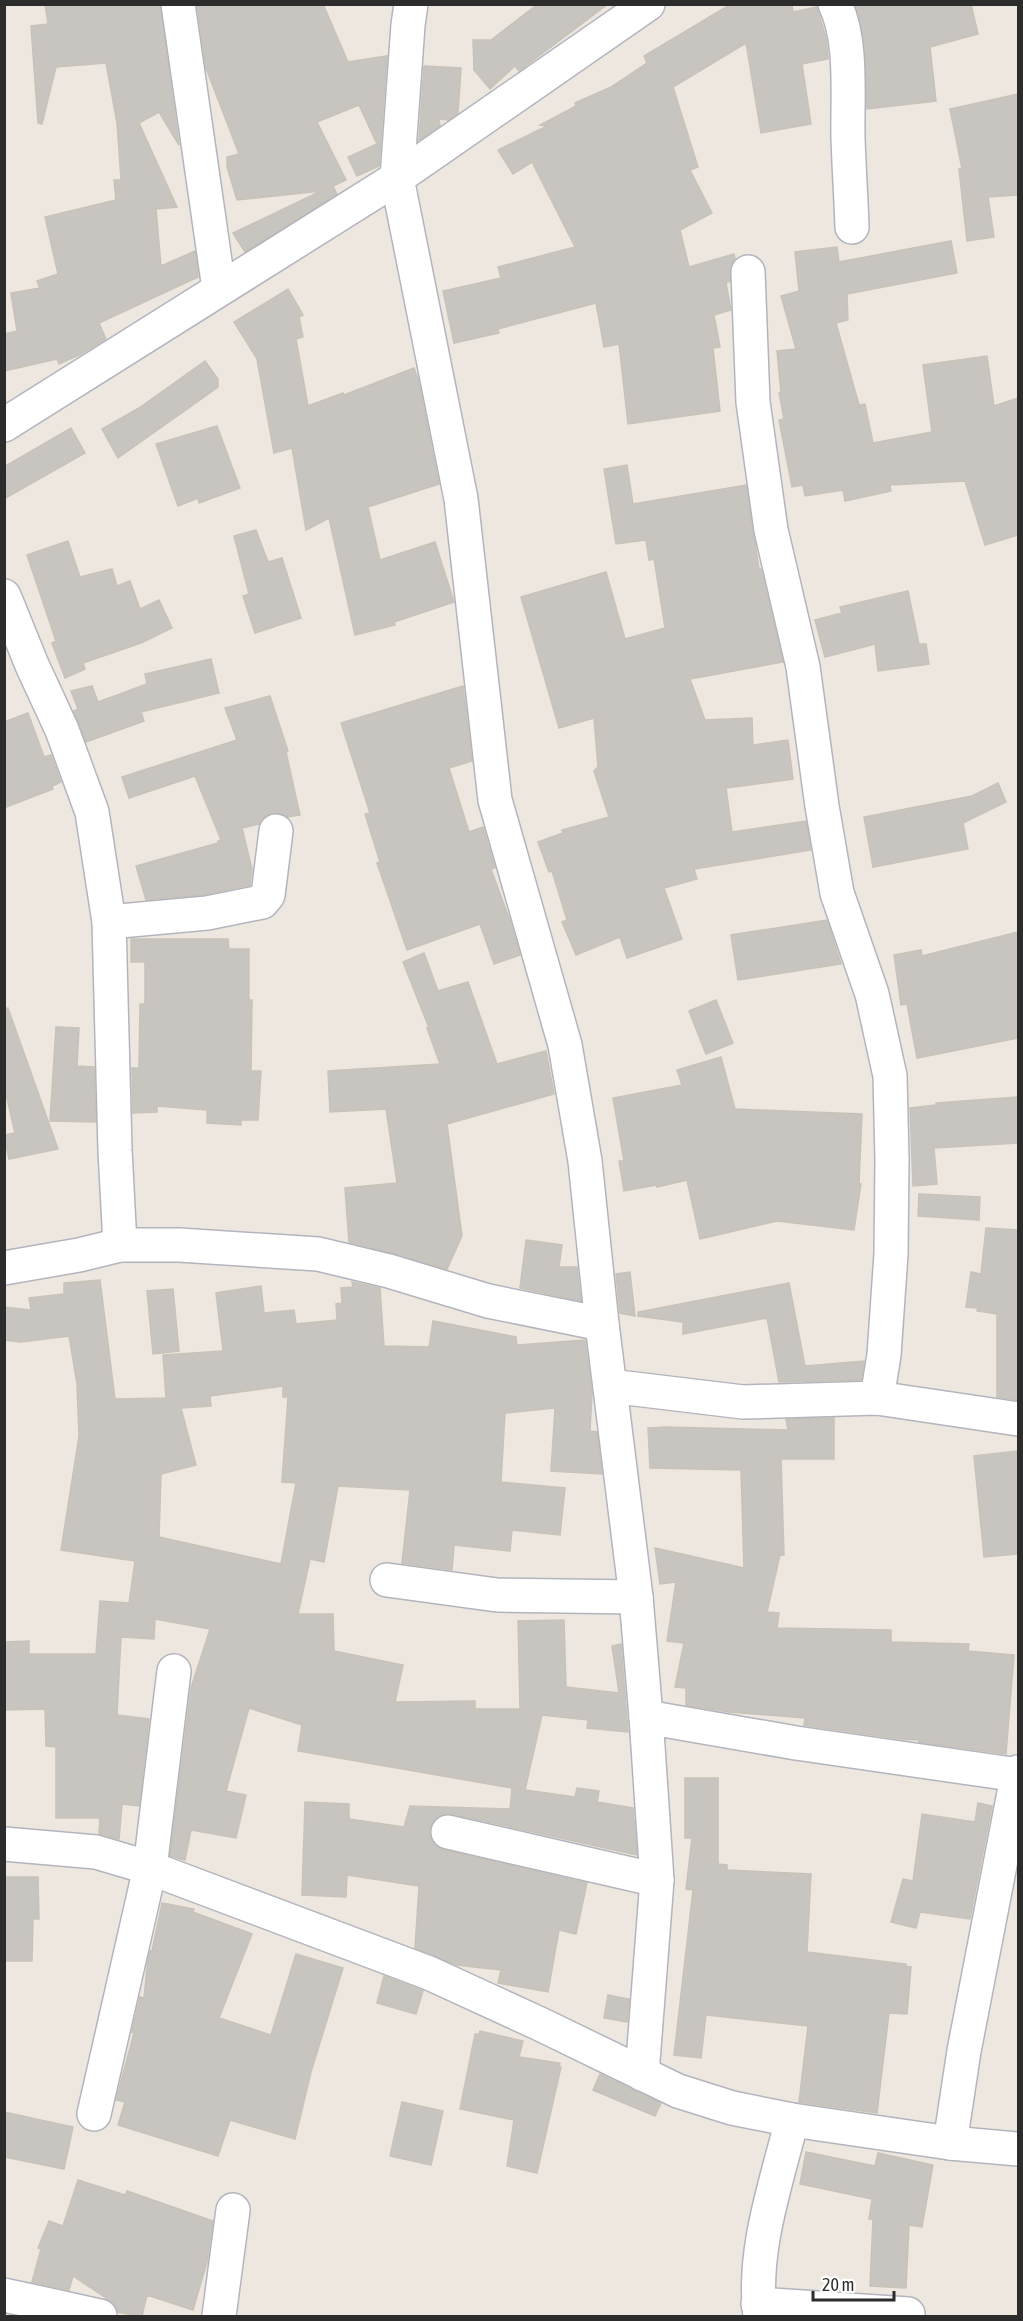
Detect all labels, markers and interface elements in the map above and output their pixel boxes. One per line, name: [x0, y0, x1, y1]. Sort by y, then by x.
scale bar: [813, 2264, 894, 2302]
text: 20 m: [822, 2274, 854, 2295]

